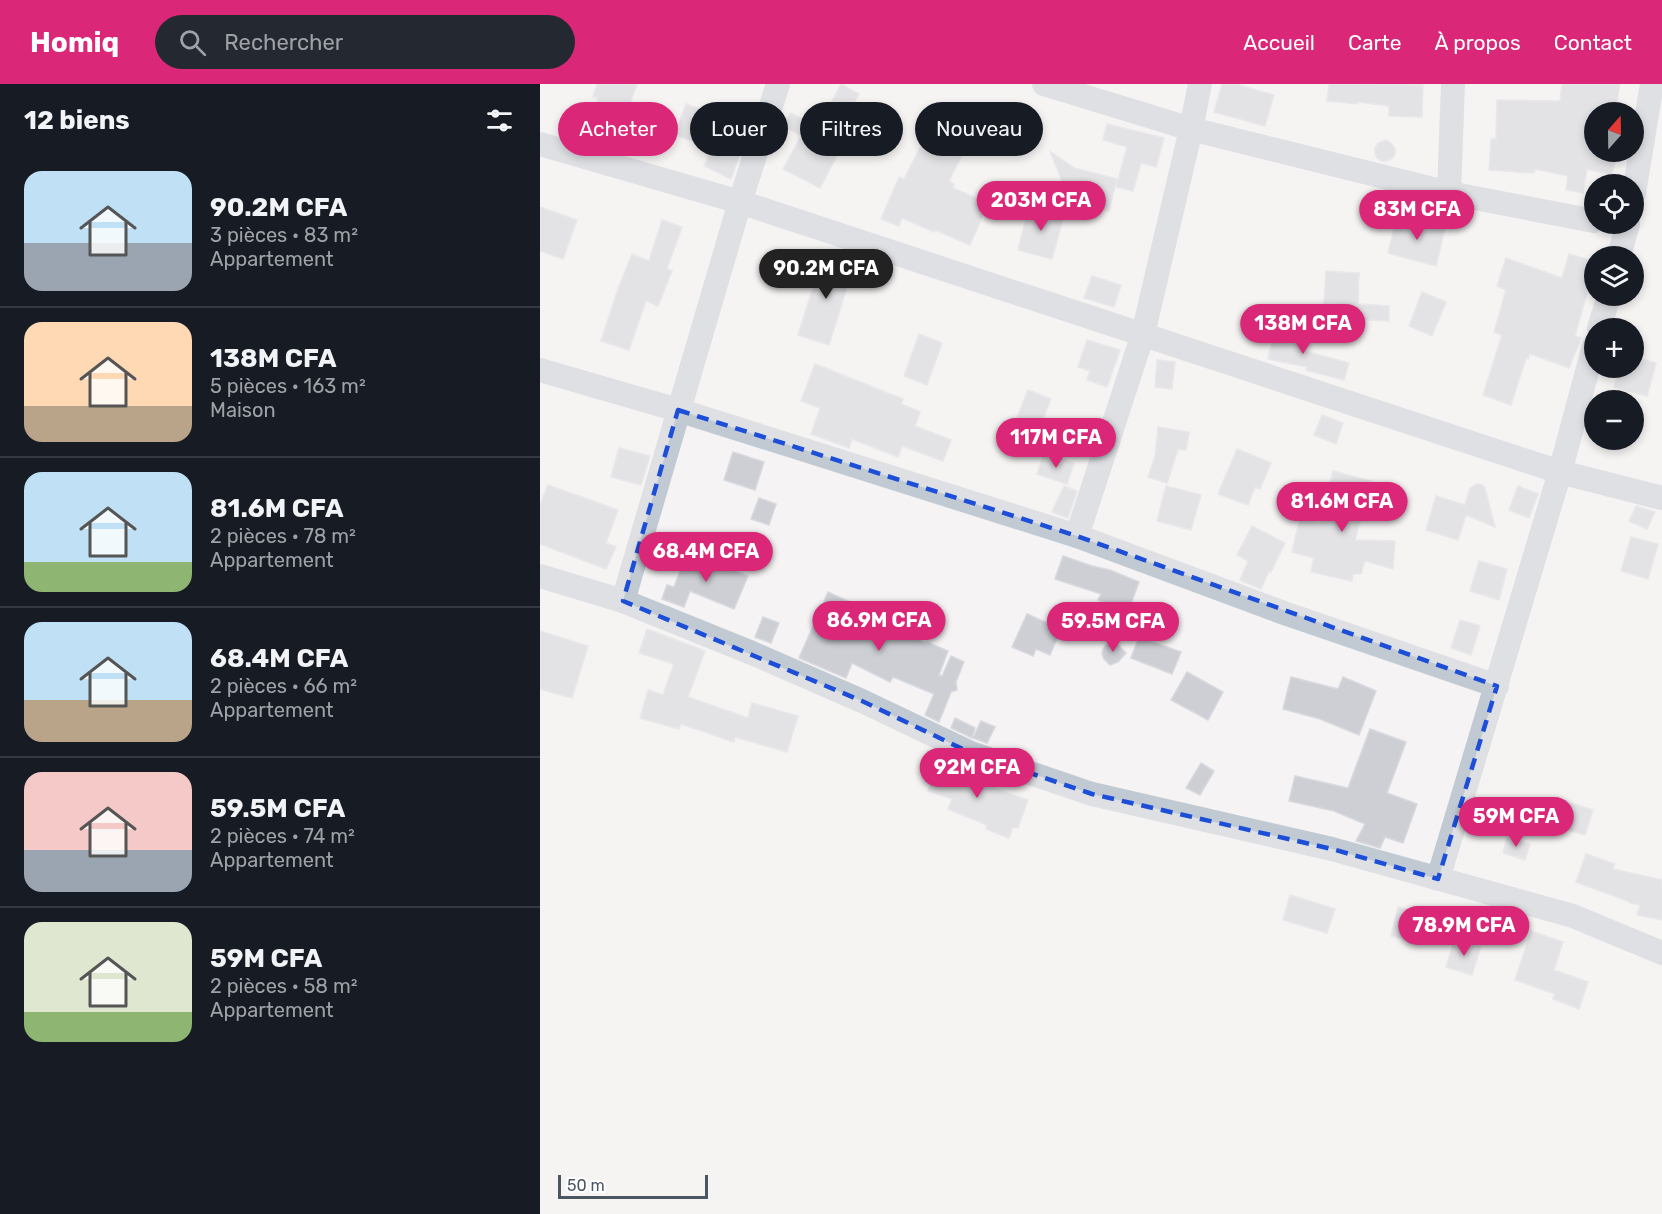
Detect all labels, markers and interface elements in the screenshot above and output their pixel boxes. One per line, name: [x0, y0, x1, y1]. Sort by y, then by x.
search box: [155, 15, 575, 69]
text: Homiq: [30, 26, 119, 59]
icon: search: [176, 26, 209, 59]
text: Rechercher: [224, 29, 343, 56]
text: Accueil: [1243, 30, 1315, 55]
text: Carte: [1348, 30, 1401, 55]
text: À propos: [1434, 30, 1521, 55]
text: Contact: [1554, 30, 1632, 55]
chip: Acheter: [558, 102, 678, 156]
chip: Louer: [690, 102, 788, 156]
chip: Filtres: [800, 102, 903, 156]
chip: Nouveau: [915, 102, 1043, 156]
north arrow: [1584, 102, 1644, 162]
map controls: [1584, 102, 1644, 450]
icon: filters: [483, 104, 516, 137]
text: 12 biens: [24, 105, 130, 136]
button: locate: [1584, 174, 1644, 234]
pin: 203M CFA: [979, 181, 1103, 232]
text: 203M CFA: [991, 188, 1091, 212]
pin: 83M CFA: [1362, 190, 1472, 241]
text: 90.2M CFA: [210, 192, 347, 223]
icon: home: [72, 195, 144, 267]
text: 83M CFA: [1373, 197, 1461, 221]
text: 3 pièces · 83 m²: [210, 223, 358, 247]
button: layers: [1584, 246, 1644, 306]
text: Appartement: [210, 247, 334, 271]
pin: 90.2M CFA: [757, 249, 895, 300]
text: 90.2M CFA: [773, 256, 879, 280]
pin: 138M CFA: [1241, 304, 1365, 355]
text: 138M CFA: [1254, 311, 1352, 335]
button: +: [1584, 318, 1644, 378]
text: 138M CFA: [210, 343, 337, 374]
icon: home: [72, 346, 144, 418]
text: 5 pièces · 163 m²: [210, 374, 366, 398]
button: −: [1584, 390, 1644, 450]
text: Maison: [210, 398, 276, 422]
pin: 117M CFA: [994, 418, 1118, 469]
text: 117M CFA: [1010, 425, 1102, 449]
pin: 81.6M CFA: [1273, 482, 1411, 533]
text: 81.6M CFA: [1291, 489, 1393, 513]
text: 81.6M CFA: [210, 493, 344, 524]
icon: home: [72, 496, 144, 568]
text: 2 pièces · 78 m²: [210, 524, 356, 548]
pin: 68.4M CFA: [637, 532, 775, 583]
text: 68.4M CFA: [653, 539, 759, 563]
text: Appartement: [210, 548, 334, 572]
pin: 86.9M CFA: [810, 601, 948, 652]
pin: 59.5M CFA: [1044, 602, 1182, 653]
text: 86.9M CFA: [826, 608, 932, 632]
text: 59.5M CFA: [1061, 609, 1165, 633]
text: 68.4M CFA: [210, 643, 348, 674]
icon: home: [72, 646, 144, 718]
text: 2 pièces · 66 m²: [210, 674, 357, 698]
text: Appartement: [210, 698, 334, 722]
pin: 92M CFA: [922, 748, 1032, 799]
text: 92M CFA: [934, 755, 1020, 779]
text: 59.5M CFA: [210, 793, 345, 824]
icon: home: [72, 796, 144, 868]
pin: 59M CFA: [1461, 797, 1571, 848]
text: 59M CFA: [1473, 804, 1559, 828]
text: 2 pièces · 74 m²: [210, 824, 355, 848]
text: Appartement: [210, 848, 334, 872]
pin: 78.9M CFA: [1395, 906, 1533, 957]
text: 78.9M CFA: [1412, 913, 1516, 937]
text: 59M CFA: [210, 943, 322, 974]
icon: home: [72, 946, 144, 1018]
text: 2 pièces · 58 m²: [210, 974, 358, 998]
text: Appartement: [210, 998, 334, 1022]
scale bar: [558, 1172, 708, 1200]
text: 50 m: [567, 1176, 605, 1195]

